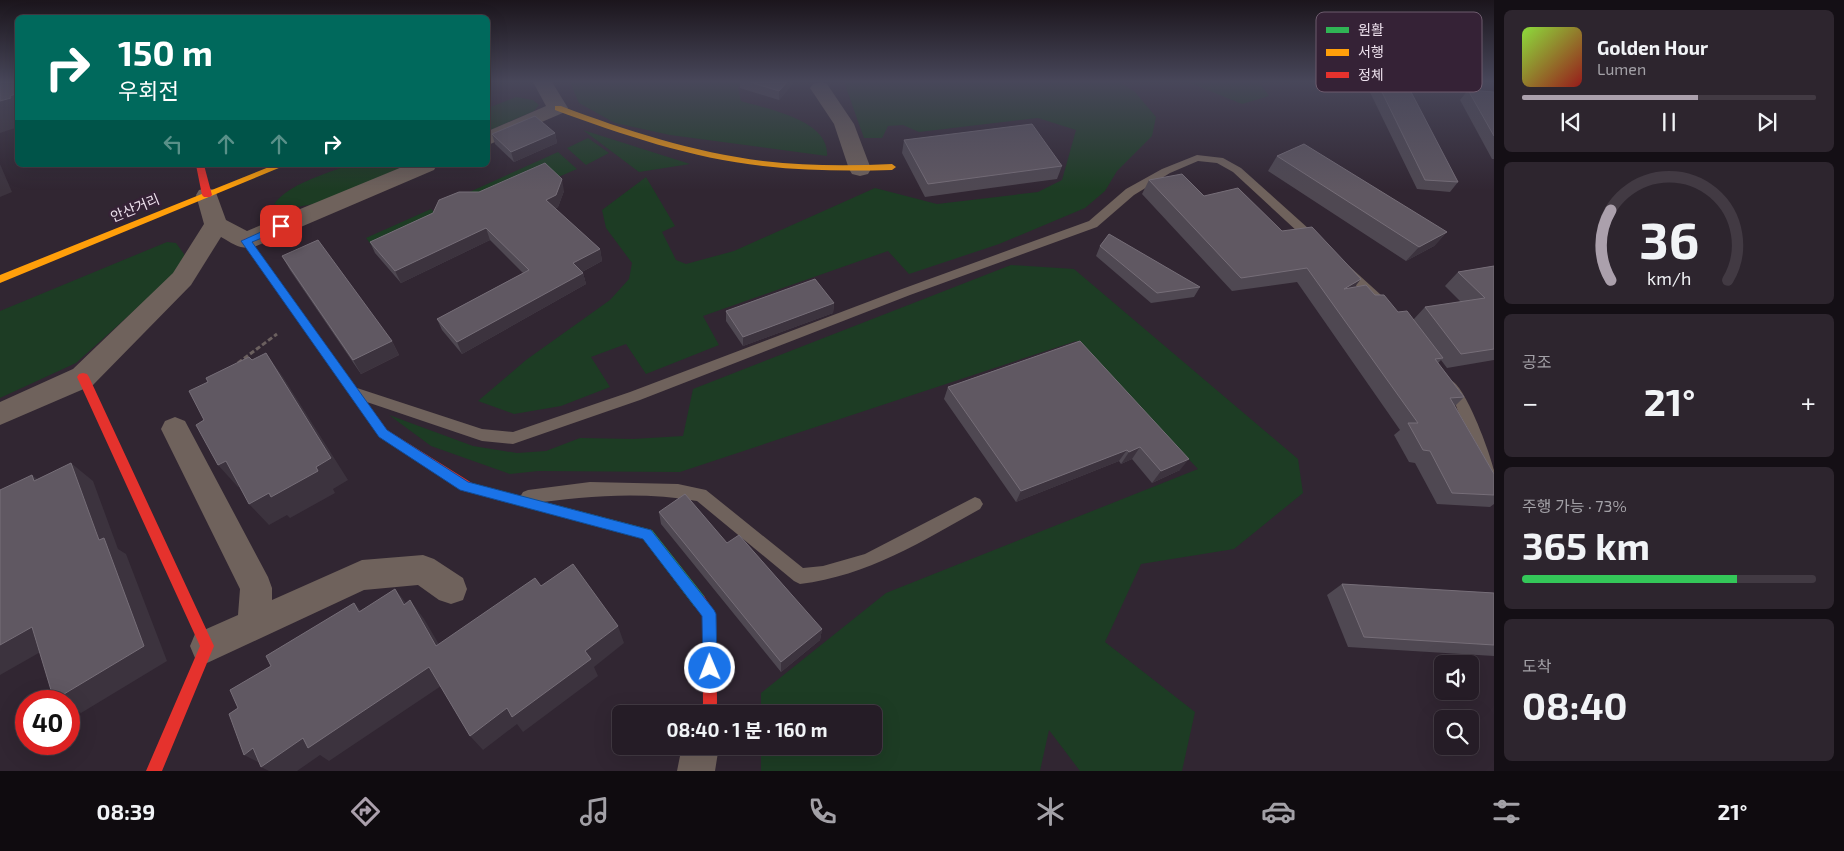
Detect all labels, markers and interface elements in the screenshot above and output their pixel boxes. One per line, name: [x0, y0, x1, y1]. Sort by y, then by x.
legend: [1316, 12, 1482, 92]
text: 원활: [1358, 21, 1384, 38]
text: 150 m: [118, 31, 213, 73]
icon: right: [35, 35, 100, 100]
text: Golden Hour: [1597, 36, 1708, 59]
text: 서행: [1358, 43, 1384, 60]
text: Lumen: [1597, 59, 1646, 78]
text: 정체: [1358, 66, 1384, 83]
text: 우회전: [118, 77, 179, 103]
icon: previous: [1557, 108, 1585, 136]
icon: pause: [1655, 108, 1683, 136]
icon: next: [1753, 108, 1781, 136]
icon: left: [159, 130, 187, 158]
icon: ahead: [212, 130, 240, 158]
icon: ahead: [265, 130, 293, 158]
icon: right: [318, 130, 346, 158]
street label: 안산거리: [108, 190, 162, 225]
pin: [260, 205, 302, 247]
text: 36: [1639, 207, 1699, 269]
icon: arrive: [267, 212, 295, 240]
text: km/h: [1647, 267, 1691, 289]
text: 공조: [1522, 352, 1551, 371]
text: 21°: [1644, 378, 1695, 424]
text: −: [1522, 385, 1538, 419]
text: +: [1801, 385, 1816, 419]
text: 주행 가능 · 73%: [1522, 496, 1627, 515]
text: 365 km: [1522, 522, 1650, 568]
position arrow: [683, 641, 735, 693]
map controls: [1434, 655, 1479, 755]
button: sound: [1434, 655, 1479, 700]
text: 도착: [1522, 656, 1551, 675]
text: 08:40: [1522, 682, 1628, 728]
speed limit sign: 40: [15, 690, 80, 755]
button: search: [1434, 710, 1479, 755]
text: 08:40 · 1 분 · 160 m: [667, 718, 827, 741]
icon: directions: [348, 794, 383, 829]
icon: music: [577, 794, 612, 829]
icon: phone: [805, 794, 840, 829]
icon: climate: [1033, 794, 1068, 829]
icon: car: [1261, 794, 1296, 829]
icon: filters: [1489, 794, 1524, 829]
text: 08:39: [97, 798, 155, 824]
text: 21°: [1717, 798, 1747, 824]

